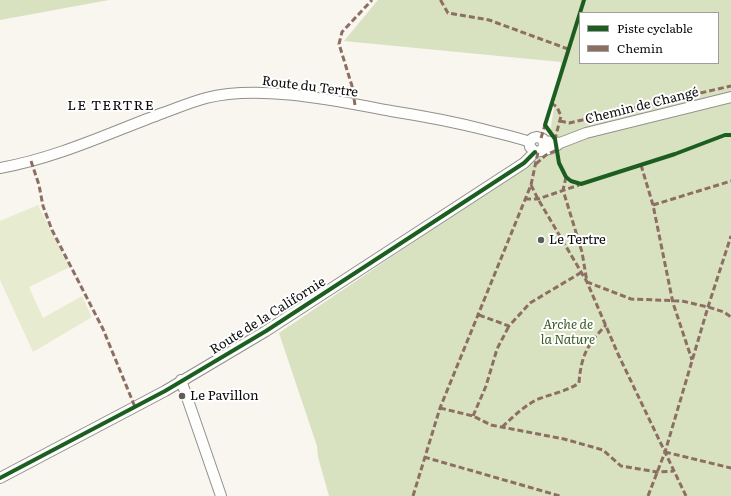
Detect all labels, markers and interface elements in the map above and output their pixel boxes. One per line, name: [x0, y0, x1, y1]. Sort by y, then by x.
legend: [579, 12, 719, 64]
text: Piste cyclable: [617, 19, 693, 37]
text: Chemin: [617, 39, 663, 57]
street label: Route du Tertre: [261, 73, 359, 101]
street label: Chemin de Changé: [584, 84, 700, 128]
district label: LE TERTRE: [67, 98, 155, 114]
place label: Le Tertre: [549, 232, 606, 248]
marker: Le Tertre: [536, 235, 546, 245]
street label: Route de la Californie: [207, 274, 329, 358]
park label: Arche de la Nature: [541, 317, 595, 348]
place label: Le Pavillon: [190, 388, 259, 404]
marker: Le Pavillon: [177, 391, 187, 401]

